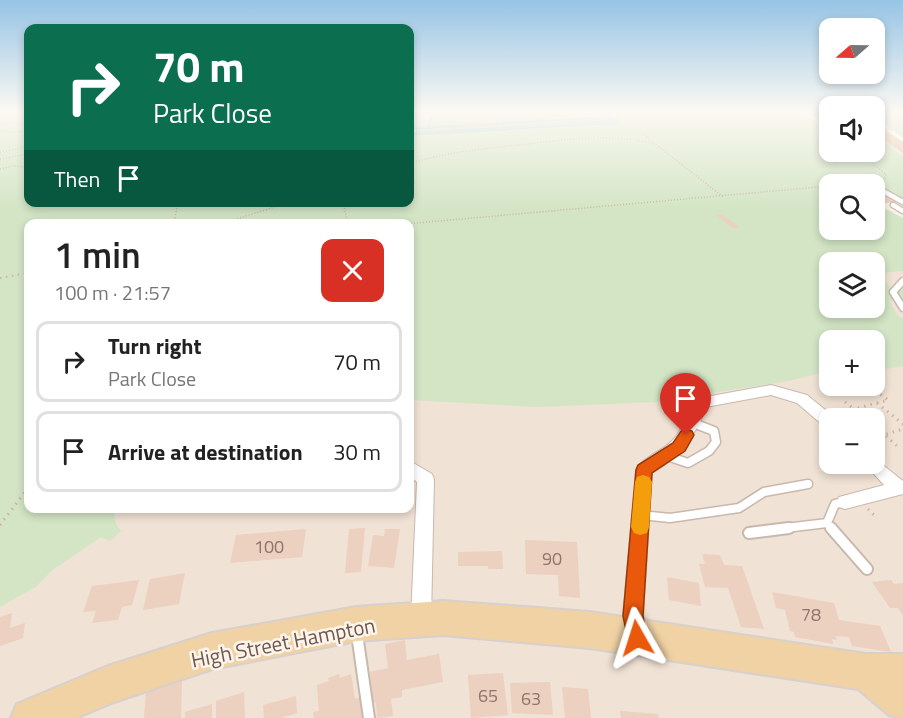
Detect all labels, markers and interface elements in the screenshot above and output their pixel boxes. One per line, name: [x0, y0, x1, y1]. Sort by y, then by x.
north arrow: [819, 18, 885, 84]
map controls: [819, 18, 885, 474]
text: 70 m: [153, 34, 245, 98]
icon: right: [54, 48, 132, 126]
text: Park Close: [153, 92, 272, 133]
button: sound: [819, 96, 885, 162]
text: Then: [54, 162, 100, 196]
icon: arrive: [112, 162, 145, 195]
button: search: [819, 174, 885, 240]
text: 1 min: [54, 227, 141, 282]
button: close: [321, 239, 384, 302]
button: layers: [819, 252, 885, 318]
text: 100 m · 21:57: [54, 277, 171, 308]
text: Turn right: [108, 329, 202, 363]
button: +: [819, 330, 885, 396]
icon: right: [57, 345, 90, 378]
text: 70 m: [333, 345, 381, 379]
text: Park Close: [108, 363, 196, 394]
pin: [660, 373, 711, 435]
icon: arrive: [669, 382, 702, 415]
button: −: [819, 408, 885, 474]
icon: arrive: [57, 435, 90, 468]
text: Arrive at destination: [108, 435, 303, 469]
text: 30 m: [333, 435, 381, 469]
house number: 100: [254, 533, 284, 560]
house number: 90: [542, 545, 562, 572]
house number: 78: [801, 601, 821, 628]
position arrow: [605, 606, 669, 670]
street label: High Street Hampton: [188, 608, 378, 676]
house number: 65: [478, 682, 498, 709]
house number: 63: [521, 685, 541, 712]

